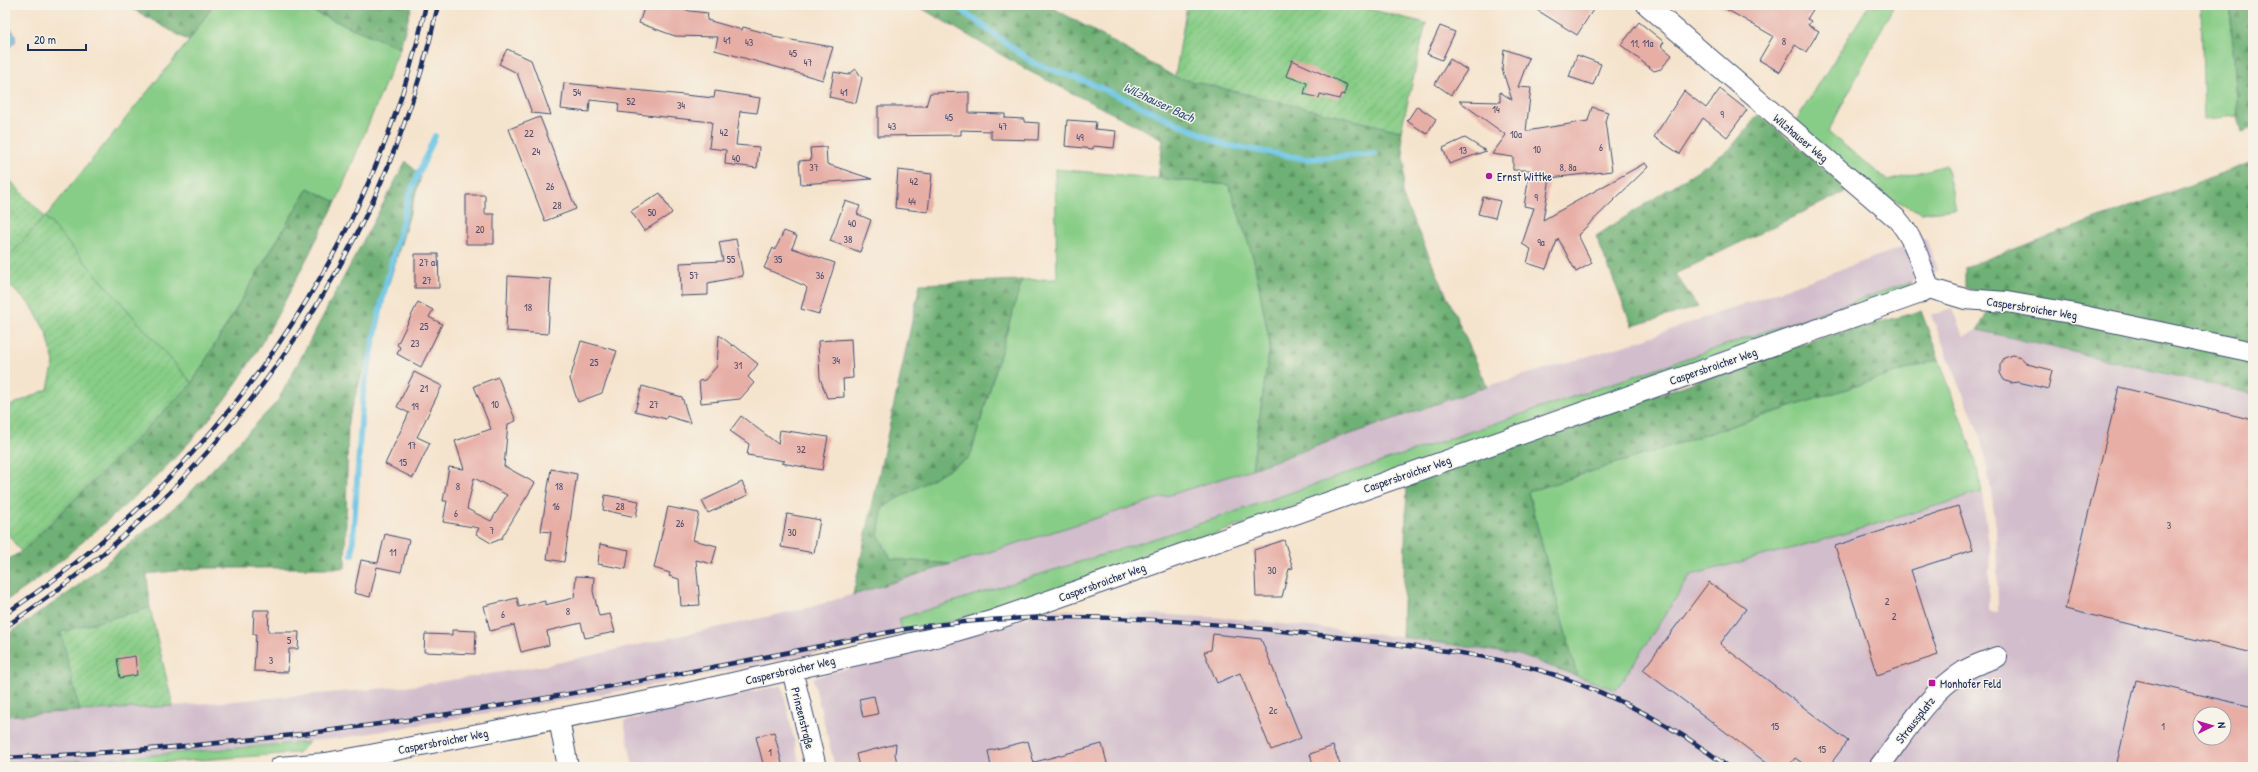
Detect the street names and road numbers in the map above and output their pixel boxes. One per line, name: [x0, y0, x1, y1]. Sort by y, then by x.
street label: Wilzhauser Weg: [1770, 110, 1832, 166]
street label: Caspersbroicher Weg: [1985, 292, 2079, 324]
street label: Caspersbroicher Weg: [1667, 343, 1759, 389]
street label: Caspersbroicher Weg: [1361, 451, 1453, 497]
street label: Caspersbroicher Weg: [1056, 558, 1148, 606]
street label: Caspersbroicher Weg: [744, 651, 836, 689]
street label: Prinzenstraße: [787, 685, 819, 751]
street label: Straussplatz: [1891, 693, 1939, 747]
street label: Caspersbroicher Weg: [396, 724, 490, 758]

